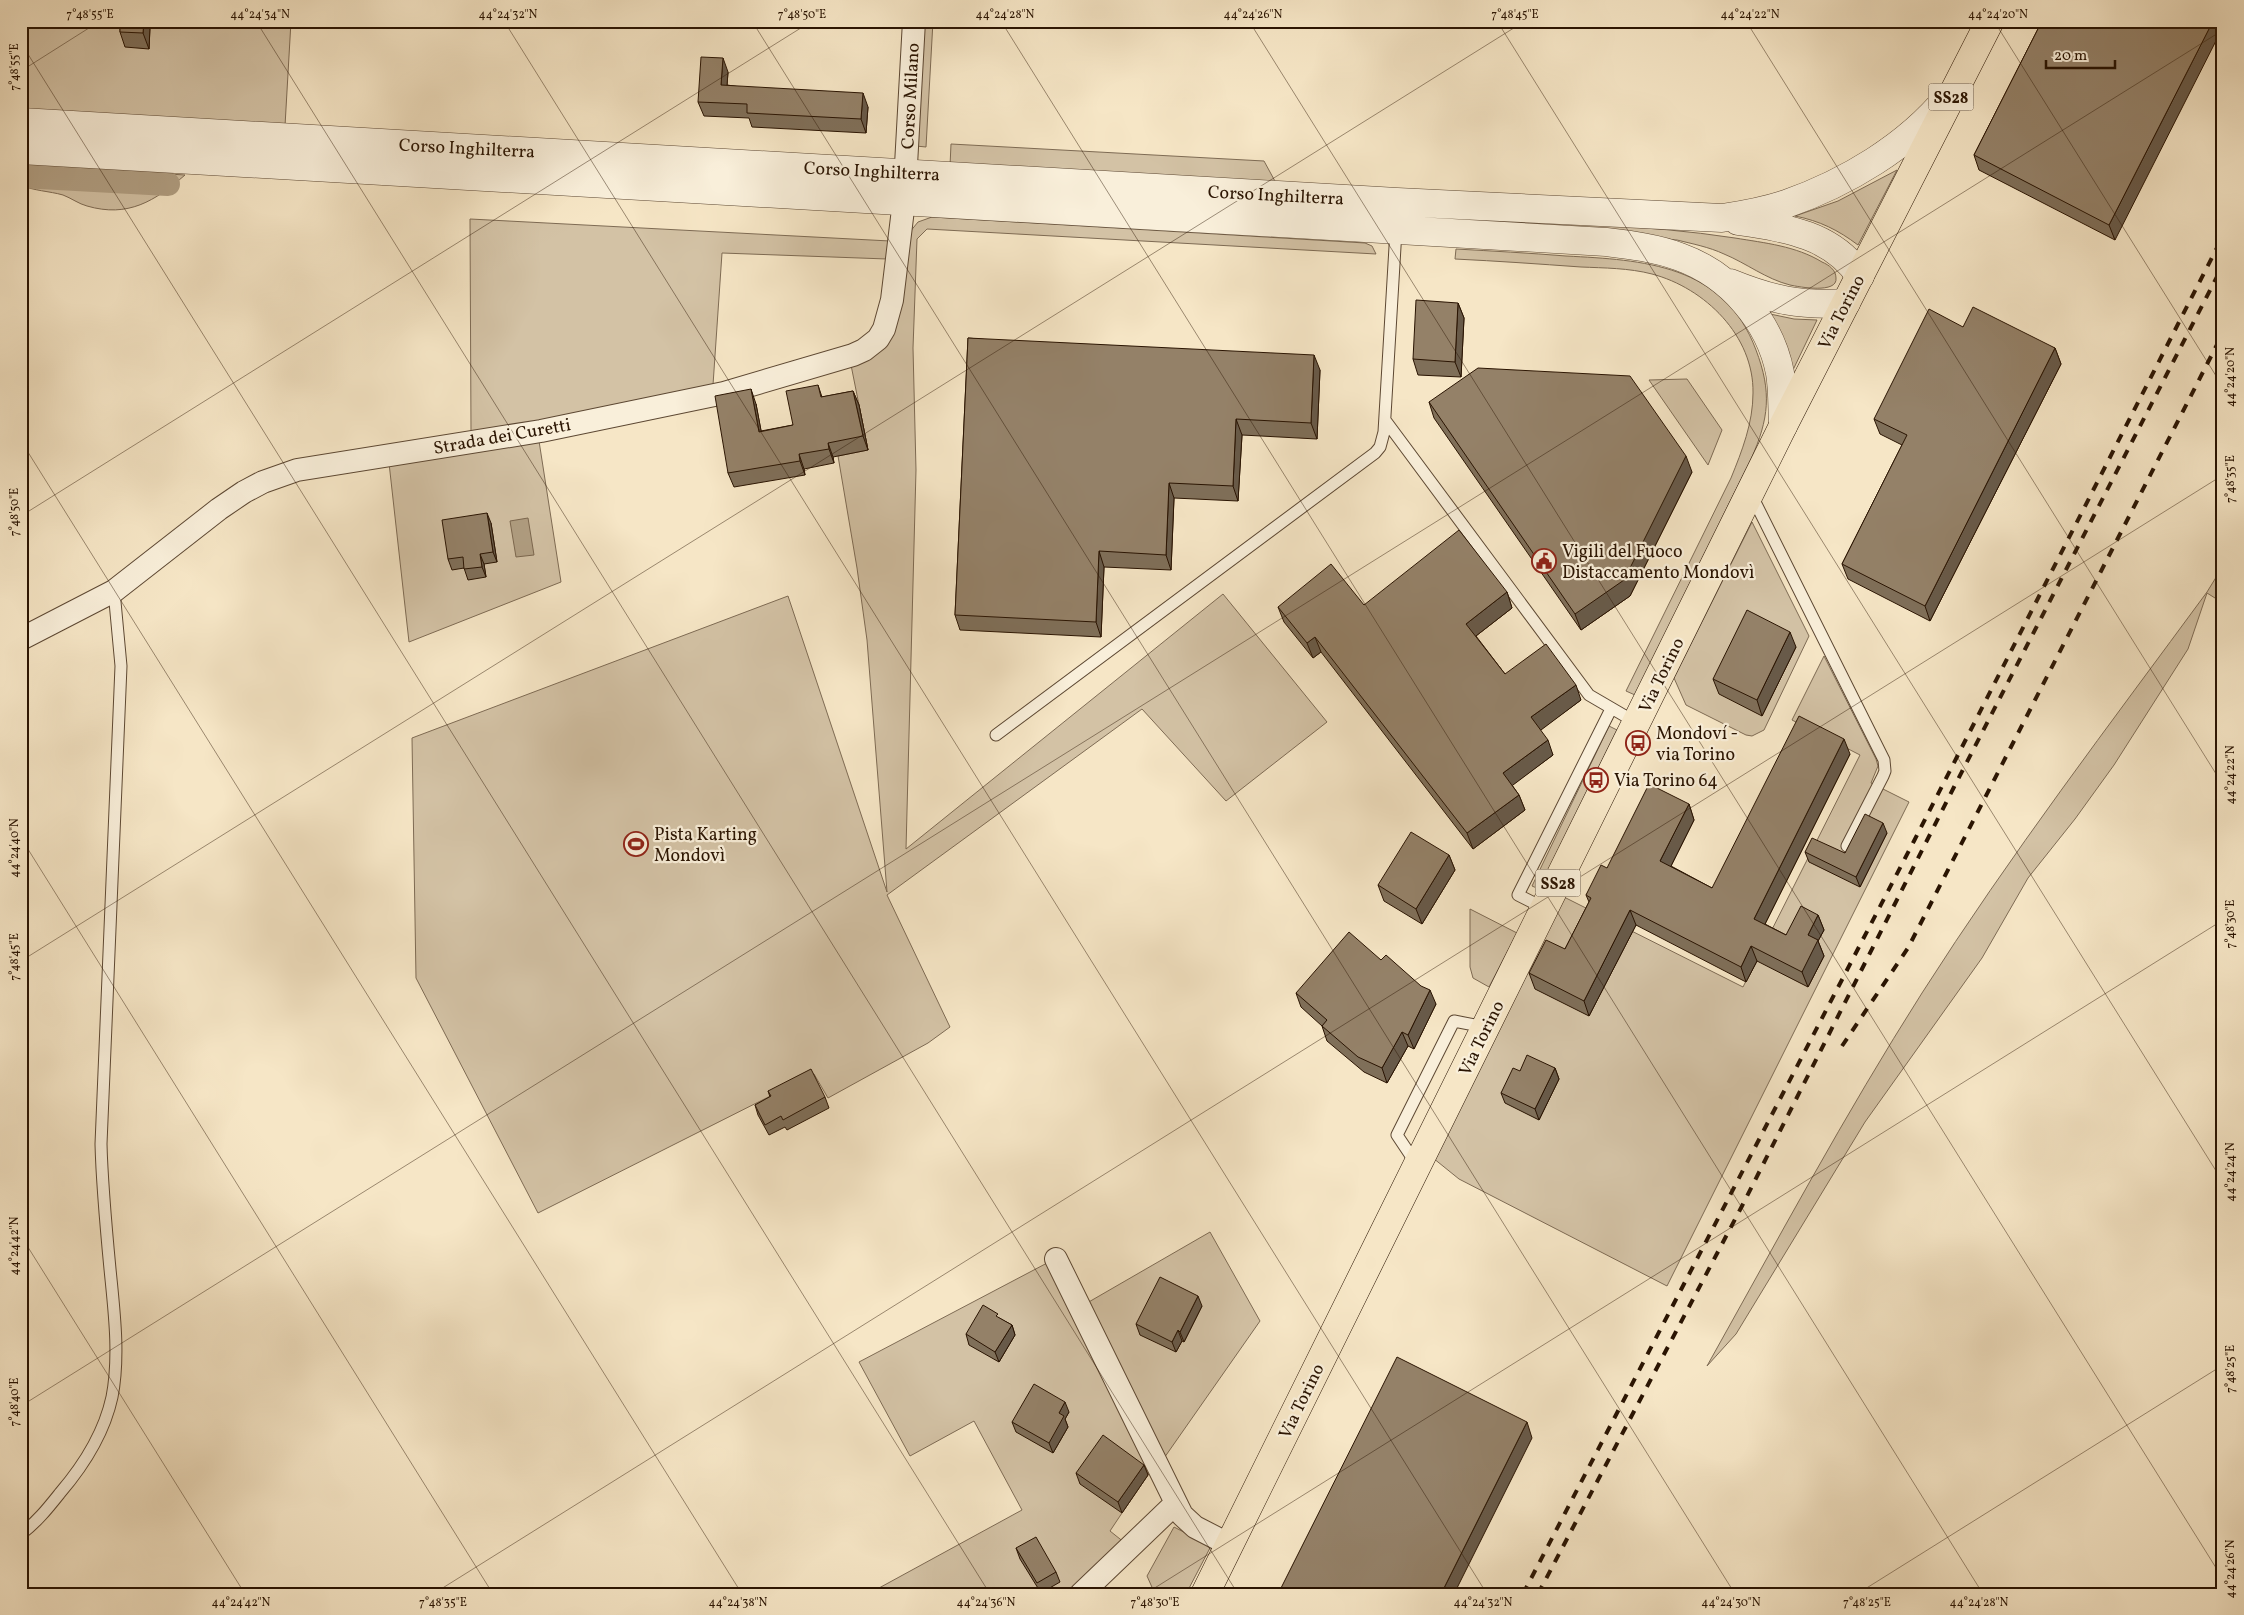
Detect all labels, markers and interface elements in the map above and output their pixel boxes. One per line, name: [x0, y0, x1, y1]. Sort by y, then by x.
text: 7°48'55"E: [66, 7, 114, 23]
text: 44°24'34"N: [230, 7, 290, 23]
text: 44°24'32"N: [479, 7, 538, 23]
text: 7°48'50"E: [778, 7, 826, 23]
text: 44°24'28"N: [975, 7, 1035, 23]
text: 44°24'26"N: [1223, 7, 1283, 23]
text: 7°48'45"E: [1491, 7, 1539, 23]
text: 44°24'22"N: [1720, 7, 1780, 23]
text: 44°24'20"N: [1968, 7, 2028, 23]
scale bar: [2046, 38, 2115, 70]
street label: Corso Milano: [896, 42, 927, 150]
text: 7°48'55"E: [7, 43, 23, 91]
text: 20 m: [2054, 46, 2087, 67]
road number: SS28: [1928, 84, 1974, 110]
street label: Corso Inghilterra: [398, 133, 536, 166]
street label: Corso Inghilterra: [803, 156, 941, 189]
street label: Corso Inghilterra: [1207, 180, 1345, 213]
street label: Via Torino: [1813, 271, 1872, 354]
text: 44°24'20"N: [2223, 347, 2239, 407]
street label: Strada dei Curetti: [432, 413, 573, 462]
text: 7°48'35"E: [2223, 455, 2239, 503]
text: 7°48'50"E: [7, 488, 23, 536]
place label: Vigili del Fuoco Distaccamento Mondovì: [1562, 540, 1754, 586]
public building icon: Vigili del Fuoco Distaccamento Mondovì: [1531, 548, 1557, 574]
street label: Via Torino: [1633, 634, 1691, 718]
place label: Mondoví - via Torino: [1656, 722, 1738, 768]
bus stop icon: Mondoví - via Torino: [1625, 730, 1651, 756]
text: 44°24'22"N: [2223, 745, 2239, 805]
bus stop icon: Via Torino 64: [1583, 767, 1609, 793]
place label: Via Torino 64: [1614, 769, 1718, 794]
text: 44°24'40"N: [7, 818, 23, 878]
place label: Pista Karting Mondovì: [654, 823, 757, 869]
sports icon: Pista Karting Mondovì: [623, 831, 649, 857]
road number: SS28: [1536, 870, 1580, 896]
text: 7°48'30"E: [2223, 900, 2239, 948]
text: 7°48'45"E: [7, 933, 23, 981]
street label: Via Torino: [1453, 997, 1511, 1081]
text: 44°24'24"N: [2223, 1142, 2239, 1202]
text: 44°24'42"N: [7, 1216, 23, 1276]
text: 7°48'25"E: [2223, 1345, 2239, 1393]
street label: Via Torino: [1273, 1360, 1331, 1444]
text: 7°48'40"E: [7, 1377, 23, 1427]
text: 44°24'26"N: [2223, 1539, 2239, 1599]
text: 44°24'42"N: [211, 1595, 271, 1611]
text: 7°48'35"E: [419, 1595, 467, 1611]
text: 44°24'38"N: [709, 1595, 768, 1611]
text: 44°24'36"N: [957, 1595, 1016, 1611]
text: 7°48'30"E: [1131, 1595, 1179, 1611]
text: 44°24'32"N: [1454, 1595, 1513, 1611]
text: 44°24'30"N: [1701, 1595, 1761, 1611]
text: 7°48'25"E: [1843, 1595, 1891, 1611]
text: 44°24'28"N: [1949, 1595, 2009, 1611]

